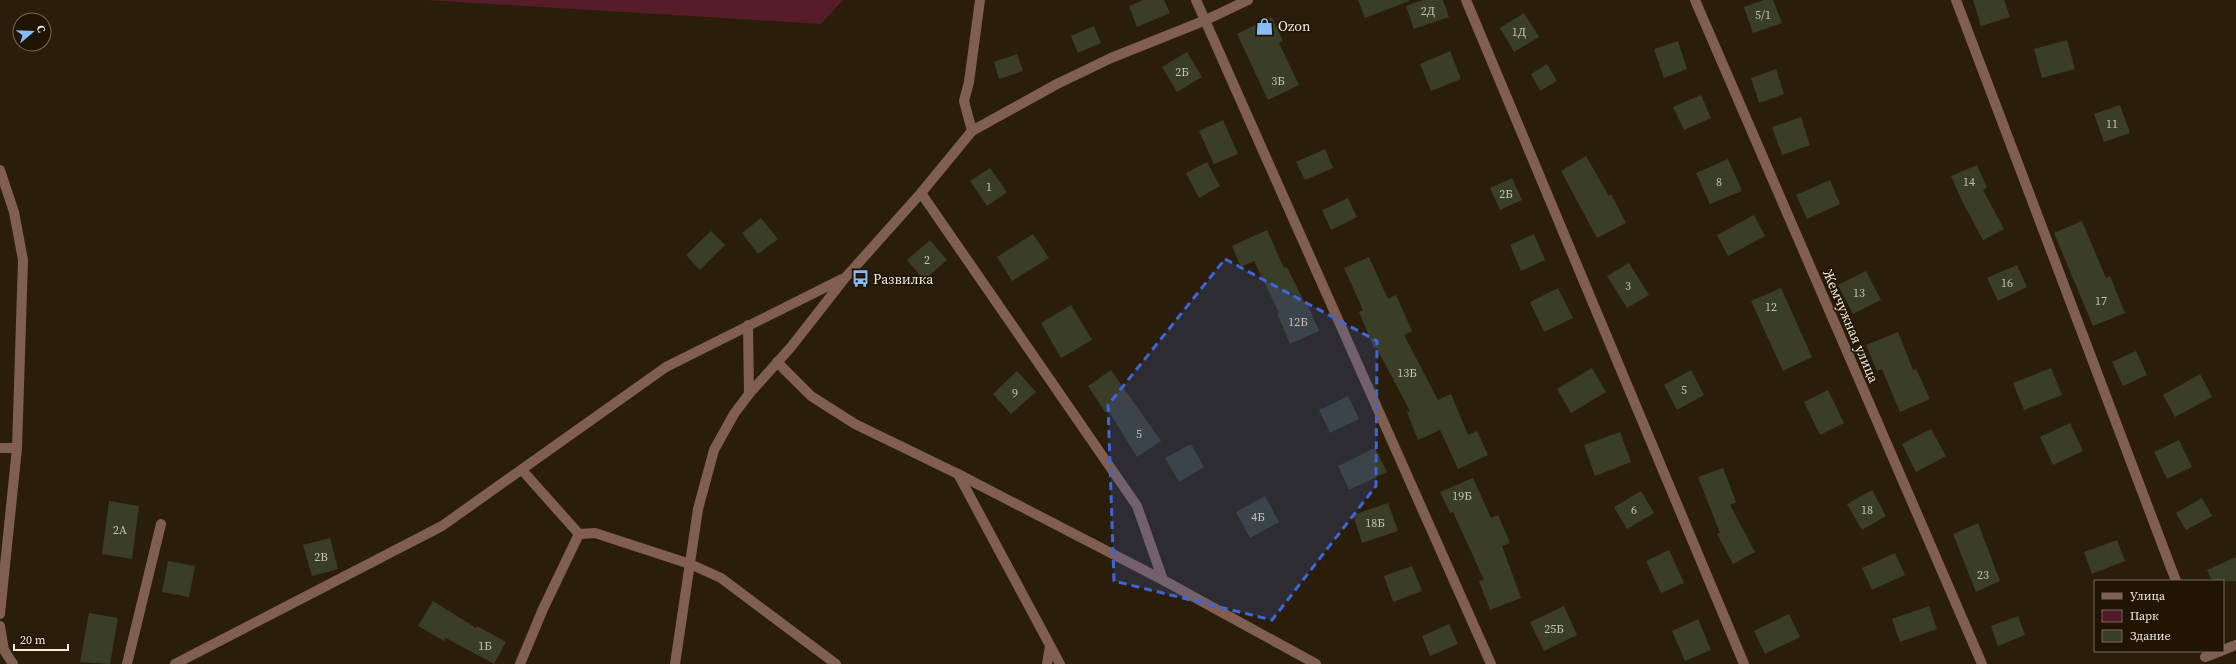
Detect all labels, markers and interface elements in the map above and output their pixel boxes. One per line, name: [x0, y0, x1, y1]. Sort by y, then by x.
house number: 2Д: [1421, 3, 1435, 19]
house number: 5/1: [1755, 7, 1771, 23]
north arrow: [12, 12, 52, 52]
shop icon: Ozon: [1255, 16, 1275, 36]
place label: Ozon: [1278, 16, 1311, 36]
text: С: [33, 23, 49, 35]
house number: 1Д: [1512, 24, 1526, 40]
house number: 2Б: [1175, 64, 1189, 80]
house number: 3Б: [1271, 73, 1285, 89]
house number: 11: [2106, 116, 2118, 132]
house number: 8: [1716, 174, 1722, 190]
house number: 14: [1963, 174, 1975, 190]
house number: 1: [986, 179, 992, 195]
house number: 2Б: [1499, 186, 1513, 202]
house number: 2: [924, 252, 930, 268]
street label: Жемчужная улица: [1818, 266, 1884, 387]
bus stop icon: Развилка: [850, 269, 870, 289]
place label: Развилка: [873, 269, 934, 289]
house number: 16: [2001, 275, 2013, 291]
house number: 3: [1625, 278, 1631, 294]
house number: 13: [1853, 285, 1865, 301]
house number: 17: [2095, 293, 2107, 309]
house number: 12: [1765, 299, 1777, 315]
house number: 12Б: [1288, 314, 1308, 330]
house number: 13Б: [1397, 365, 1417, 381]
house number: 5: [1681, 382, 1687, 398]
house number: 9: [1012, 385, 1018, 401]
house number: 5: [1136, 426, 1142, 442]
house number: 19Б: [1452, 488, 1472, 504]
house number: 6: [1631, 502, 1637, 518]
house number: 18: [1861, 502, 1873, 518]
house number: 4Б: [1251, 509, 1265, 525]
house number: 18Б: [1365, 515, 1385, 531]
house number: 2А: [113, 522, 127, 538]
house number: 2В: [314, 549, 328, 565]
house number: 23: [1977, 567, 1989, 583]
legend: [2094, 580, 2224, 652]
text: Улица: [2130, 588, 2166, 604]
text: Парк: [2130, 608, 2159, 624]
house number: 25Б: [1544, 621, 1564, 637]
scale bar: [14, 626, 68, 652]
text: Здание: [2130, 628, 2171, 644]
text: 20 m: [20, 632, 46, 648]
house number: 1Б: [478, 638, 492, 654]

